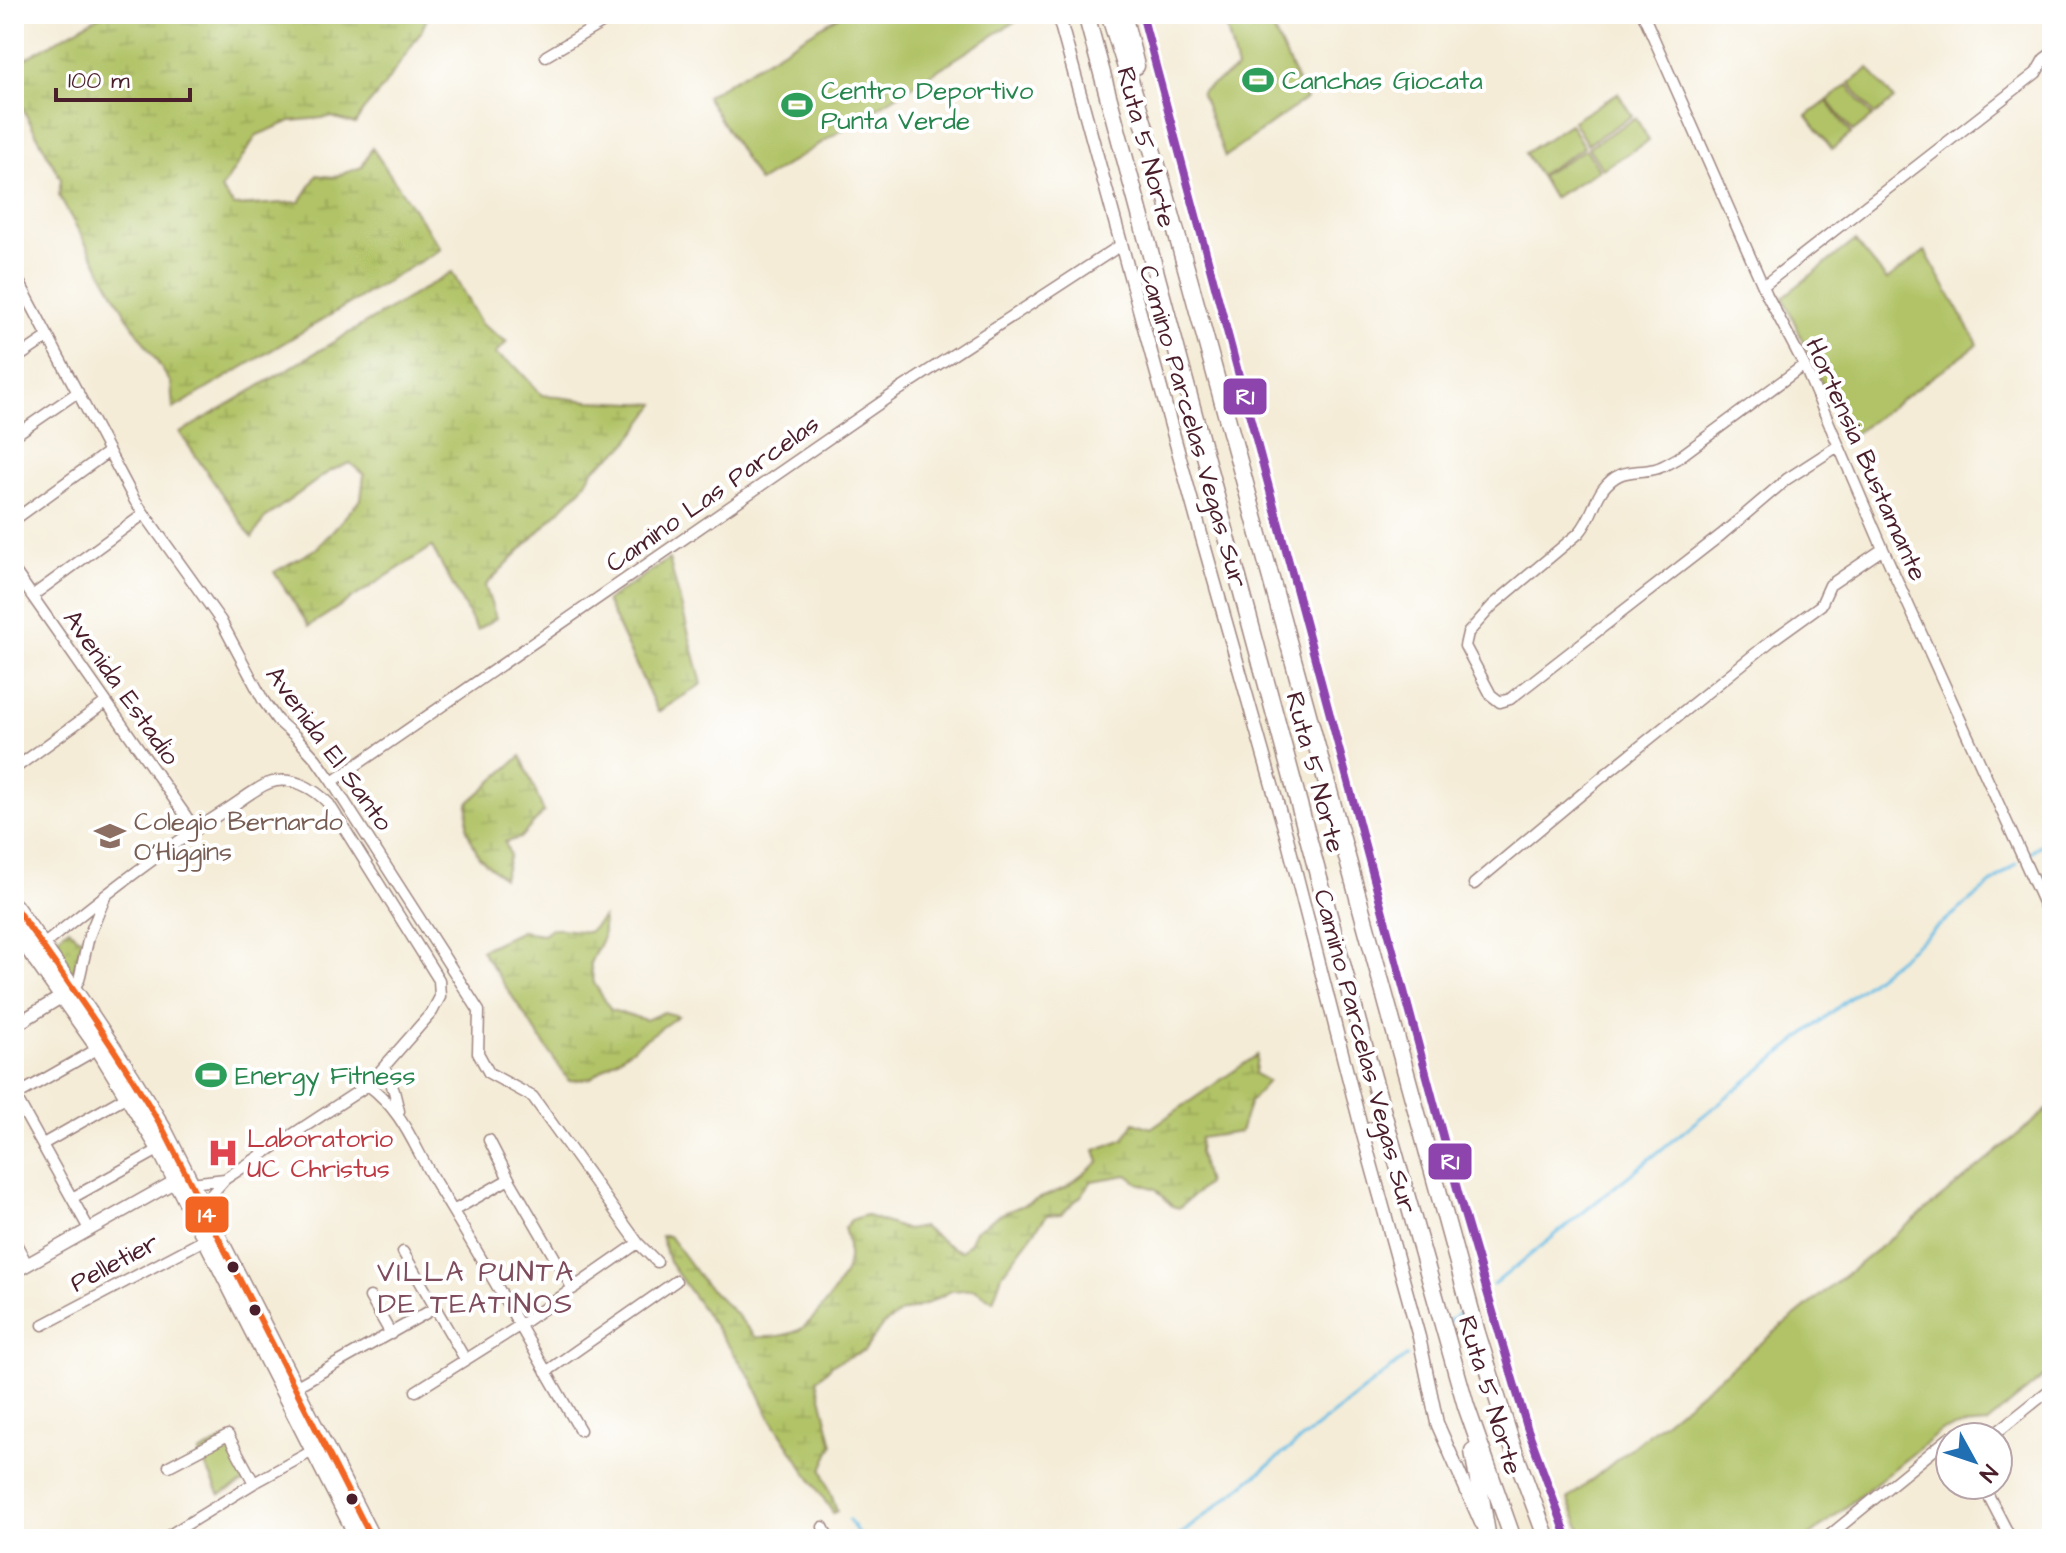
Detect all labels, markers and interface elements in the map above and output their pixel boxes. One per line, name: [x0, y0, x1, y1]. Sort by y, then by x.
scale bar: [56, 52, 190, 102]
street label: Ruta 5 Norte: [1107, 63, 1185, 231]
sports icon: Canchas Giocata: [1241, 63, 1275, 97]
place label: Canchas Giocata: [1282, 63, 1483, 99]
text: 100 m: [68, 64, 130, 98]
place label: Centro Deportivo Punta Verde: [821, 73, 1034, 139]
sports icon: Centro Deportivo Punta Verde: [780, 88, 814, 122]
street label: Camino Parcelas Vegas Sur: [1128, 261, 1256, 592]
street label: Hortensia Bustamante: [1796, 332, 1936, 587]
line badge: R1: [1222, 377, 1268, 416]
text: R1: [1236, 382, 1254, 413]
street label: Camino Las Parcelas: [598, 406, 827, 581]
street label: Avenida Estadio: [54, 603, 188, 773]
street label: Avenida El Santo: [257, 659, 402, 839]
street label: Ruta 5 Norte: [1276, 688, 1354, 856]
place label: Colegio Bernardo O'Higgins: [134, 804, 343, 872]
school or university icon: Colegio Bernardo O'Higgins: [93, 819, 127, 853]
street label: Camino Parcelas Vegas Sur: [1302, 885, 1426, 1218]
sports icon: Energy Fitness: [194, 1058, 228, 1092]
place label: Energy Fitness: [235, 1058, 416, 1096]
place label: Laboratorio UC Christus: [247, 1121, 393, 1187]
hospital icon: Laboratorio UC Christus: [206, 1136, 240, 1170]
line badge: R1: [1427, 1142, 1473, 1181]
text: R1: [1441, 1147, 1459, 1178]
line badge: 14: [184, 1195, 230, 1234]
text: 14: [198, 1200, 217, 1231]
street label: Pelletier: [64, 1225, 165, 1301]
district label: VILLA PUNTA DE TEATINOS: [377, 1253, 575, 1324]
unlabelled marker: [225, 1259, 241, 1275]
unlabelled marker: [247, 1302, 263, 1318]
street label: Ruta 5 Norte: [1449, 1311, 1531, 1479]
north arrow: [1934, 1421, 2014, 1501]
text: N: [1972, 1458, 2004, 1488]
unlabelled marker: [344, 1491, 360, 1507]

